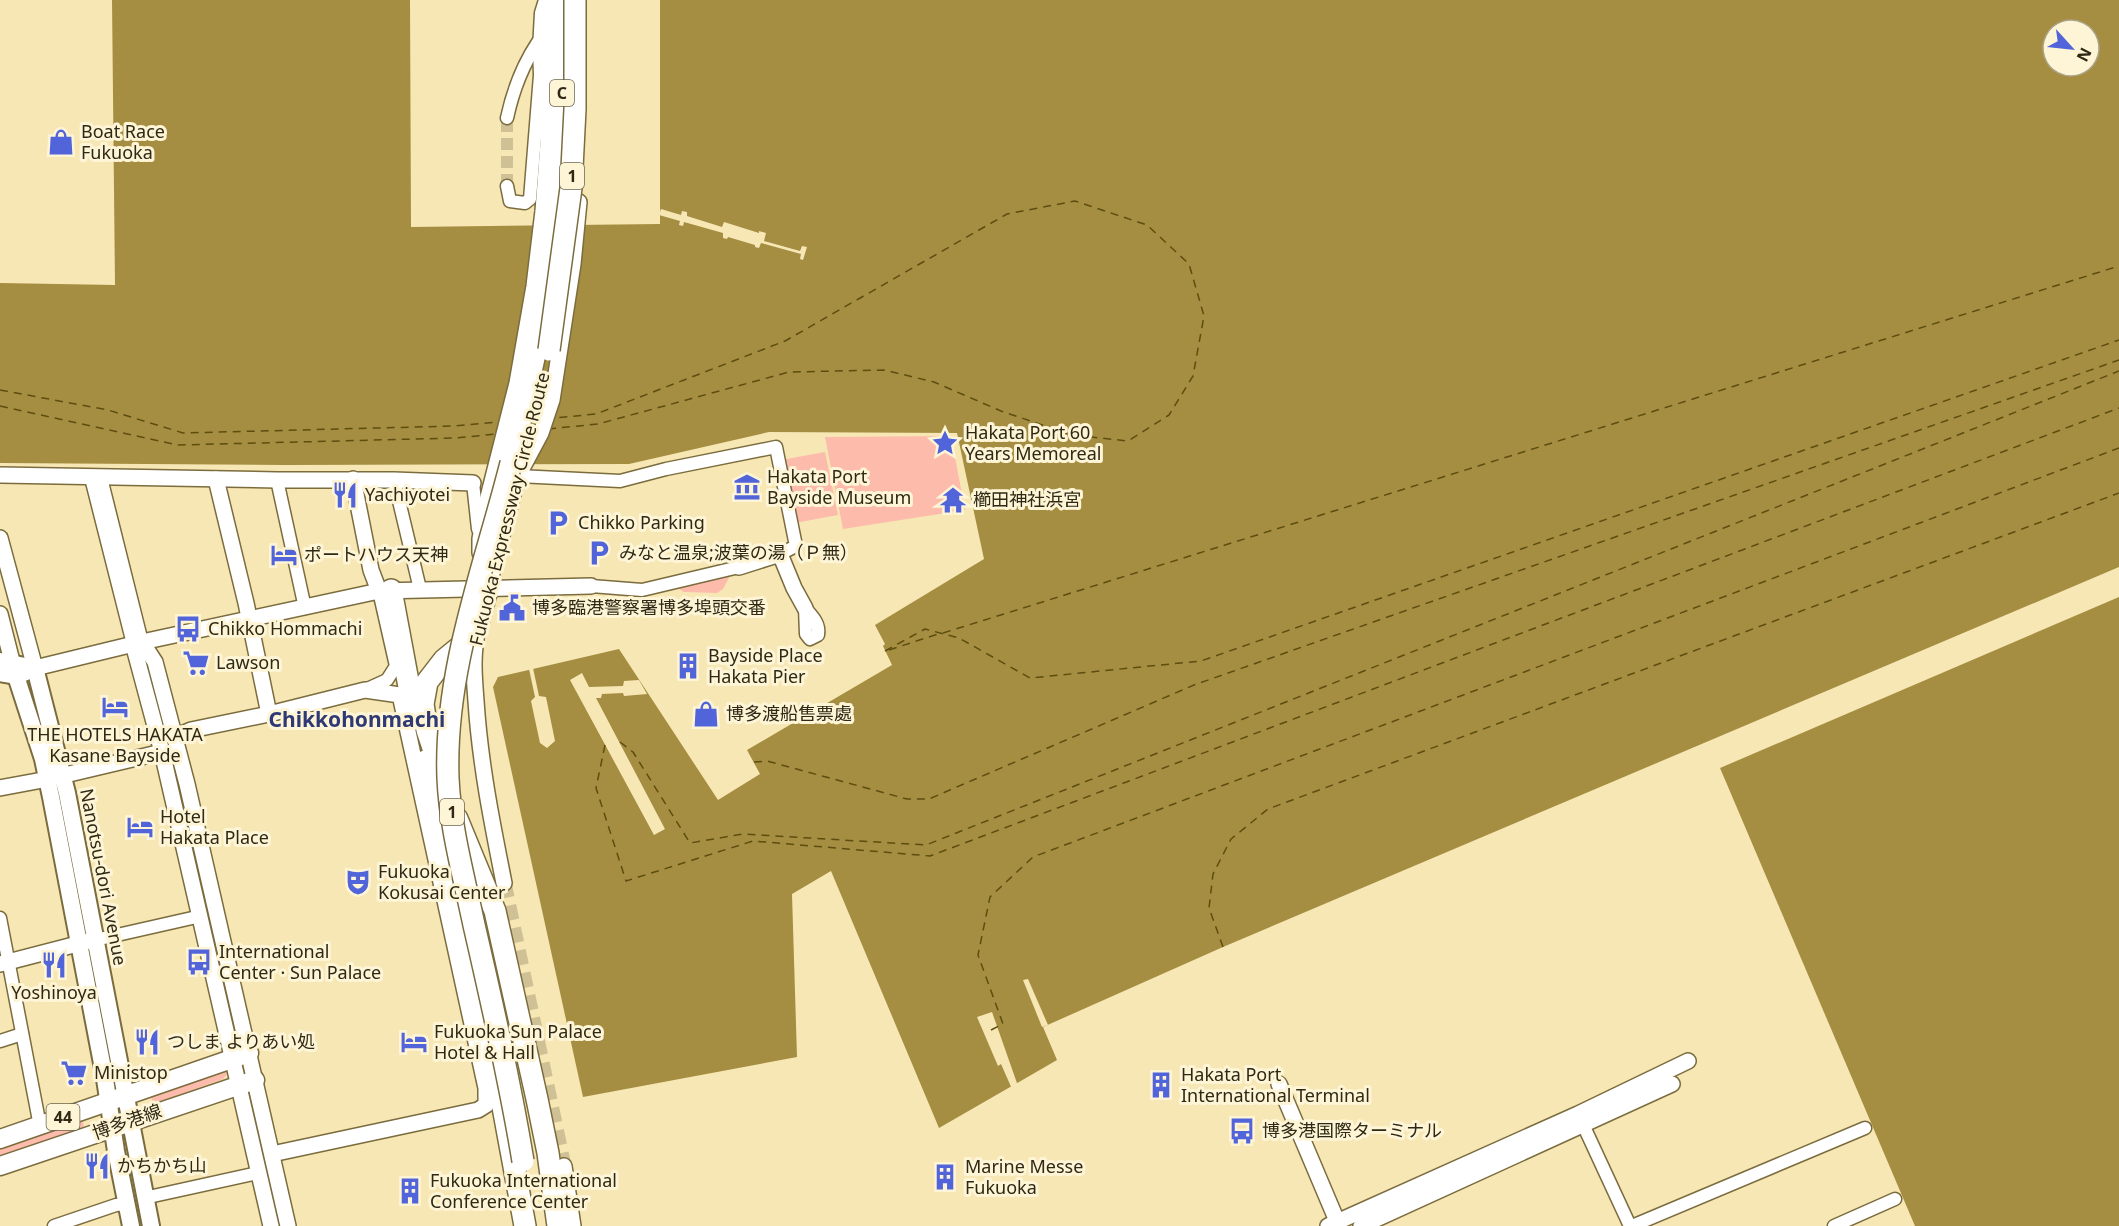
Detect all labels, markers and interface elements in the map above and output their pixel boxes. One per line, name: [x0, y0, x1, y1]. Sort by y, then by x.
north arrow: [2041, 18, 2101, 78]
text: N: [2072, 44, 2097, 66]
road number: C: [550, 80, 574, 106]
place label: Boat Race Fukuoka: [81, 119, 165, 164]
shop icon: Boat Race Fukuoka: [46, 127, 76, 157]
road number: 1: [560, 163, 584, 189]
street label: Fukuoka Expressway Circle Route: [463, 370, 555, 648]
place label: Hakata Port 60 Years Memoreal: [965, 420, 1101, 465]
place icon: Hakata Port 60 Years Memoreal: [930, 428, 960, 458]
place label: Hakata Port Bayside Museum: [767, 464, 911, 509]
museum icon: Hakata Port Bayside Museum: [732, 472, 762, 502]
restaurant icon: Yachiyotei: [330, 480, 360, 510]
place label: Yachiyotei: [365, 482, 450, 506]
temple icon: 櫛田神社浜宮: [938, 485, 968, 515]
place label: 櫛田神社浜宮: [973, 487, 1081, 511]
parking icon: Chikko Parking: [543, 508, 573, 538]
place label: Chikko Parking: [578, 510, 705, 534]
parking icon: みなと温泉;波葉の湯（Ｐ無）: [584, 538, 614, 568]
hotel icon: ポートハウス天神: [269, 540, 299, 570]
place label: みなと温泉;波葉の湯（Ｐ無）: [619, 540, 858, 564]
place label: ポートハウス天神: [304, 542, 448, 566]
public building icon: 博多臨港警察署博多埠頭交番: [497, 593, 527, 623]
place label: 博多臨港警察署博多埠頭交番: [532, 595, 766, 619]
bus stop icon: Chikko Hommachi: [173, 614, 203, 644]
place label: Chikko Hommachi: [208, 616, 362, 640]
place label: Bayside Place Hakata Pier: [708, 643, 823, 688]
supermarket icon: Lawson: [181, 648, 211, 678]
place label: Lawson: [216, 650, 280, 674]
building icon: Bayside Place Hakata Pier: [673, 651, 703, 681]
hotel icon: THE HOTELS HAKATA Kasane Bayside: [100, 692, 130, 722]
shop icon: 博多渡船售票處: [691, 699, 721, 729]
place label: 博多渡船售票處: [726, 701, 852, 725]
district label: Chikkohonmachi: [269, 705, 445, 733]
place label: THE HOTELS HAKATA Kasane Bayside: [27, 722, 203, 767]
street label: Nanotsu-dori Avenue: [75, 786, 133, 967]
road number: 1: [440, 799, 464, 825]
place label: Hotel Hakata Place: [160, 804, 269, 849]
hotel icon: Hotel Hakata Place: [125, 812, 155, 842]
place label: Fukuoka Kokusai Center: [378, 859, 506, 904]
theatre icon: Fukuoka Kokusai Center: [343, 867, 373, 897]
place label: International Center · Sun Palace: [219, 939, 381, 984]
bus stop icon: International Center · Sun Palace: [184, 947, 214, 977]
restaurant icon: Yoshinoya: [39, 950, 69, 980]
place label: Yoshinoya: [11, 980, 97, 1004]
place label: Fukuoka Sun Palace Hotel & Hall: [434, 1019, 602, 1064]
restaurant icon: つしま よりあい処: [132, 1027, 162, 1057]
hotel icon: Fukuoka Sun Palace Hotel & Hall: [399, 1027, 429, 1057]
place label: つしま よりあい処: [167, 1029, 315, 1053]
supermarket icon: Ministop: [59, 1058, 89, 1088]
place label: Ministop: [94, 1060, 168, 1084]
place label: Hakata Port International Terminal: [1181, 1062, 1370, 1107]
building icon: Hakata Port International Terminal: [1146, 1070, 1176, 1100]
street label: 博多港線: [89, 1098, 165, 1144]
road number: 44: [46, 1104, 80, 1130]
bus stop icon: 博多港国際ターミナル: [1227, 1116, 1257, 1146]
place label: 博多港国際ターミナル: [1262, 1118, 1442, 1142]
restaurant icon: かちかち山: [82, 1151, 112, 1181]
place label: かちかち山: [117, 1153, 207, 1177]
place label: Marine Messe Fukuoka: [965, 1154, 1083, 1199]
building icon: Marine Messe Fukuoka: [930, 1162, 960, 1192]
place label: Fukuoka International Conference Center: [430, 1168, 617, 1213]
building icon: Fukuoka International Conference Center: [395, 1176, 425, 1206]

